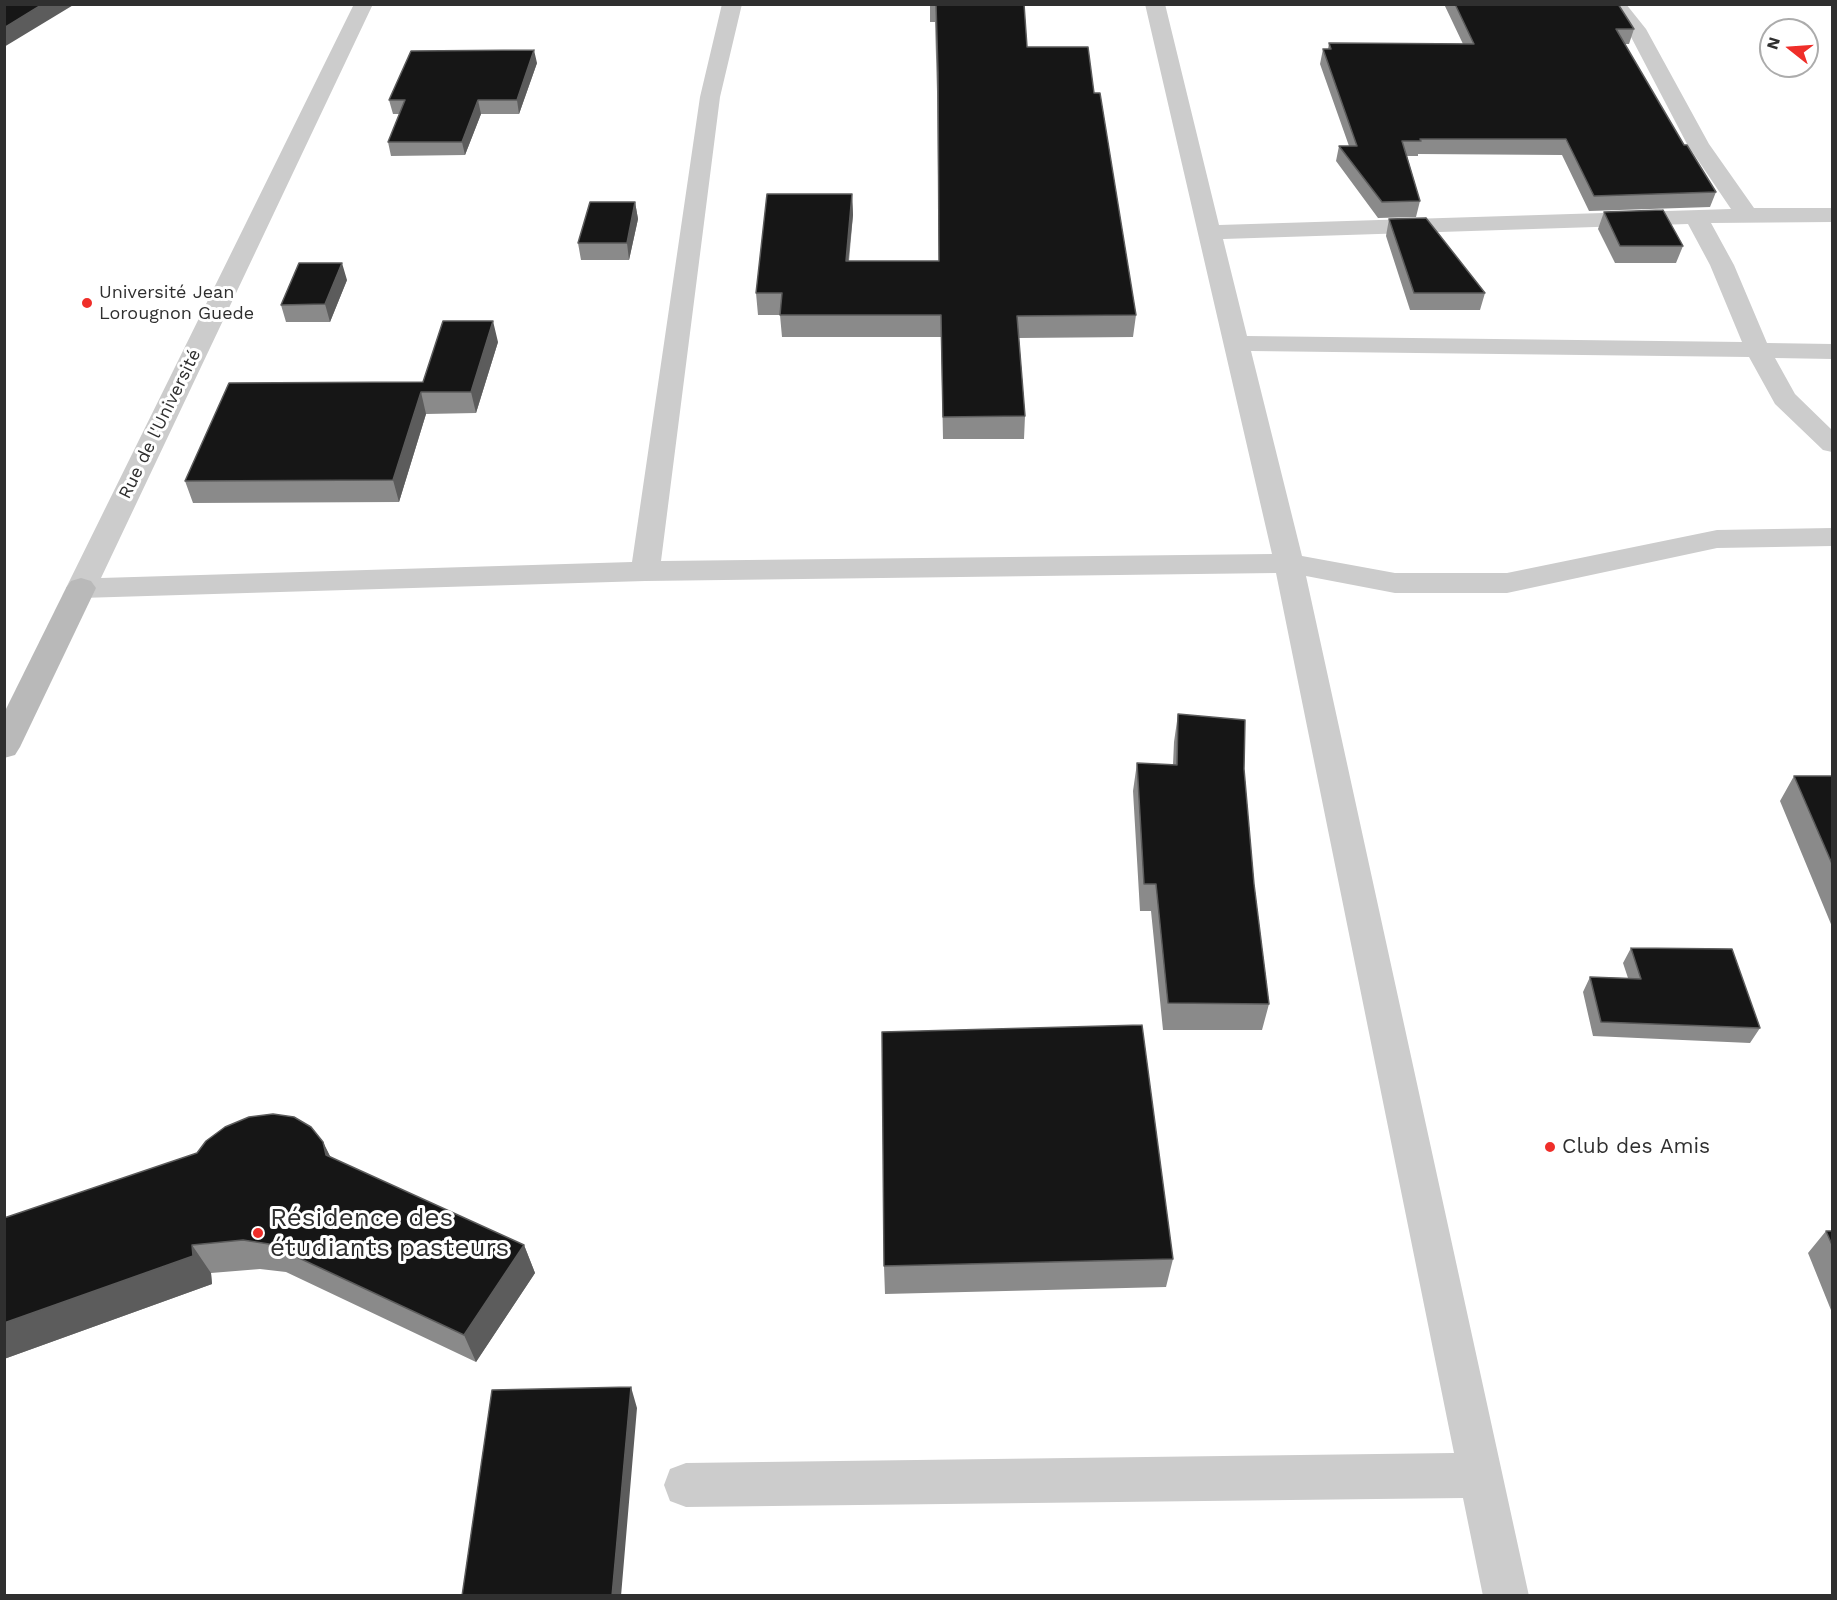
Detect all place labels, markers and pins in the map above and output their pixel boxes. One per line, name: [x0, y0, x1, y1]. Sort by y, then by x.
place label: Université Jean Lorougnon Guede: [99, 282, 254, 324]
marker: Université Jean Lorougnon Guede: [80, 296, 94, 310]
place label: Club des Amis: [1562, 1134, 1710, 1160]
marker: Club des Amis: [1543, 1140, 1557, 1154]
place label: Résidence des étudiants pasteurs: [270, 1202, 509, 1264]
marker: Résidence des étudiants pasteurs: [251, 1226, 265, 1240]

